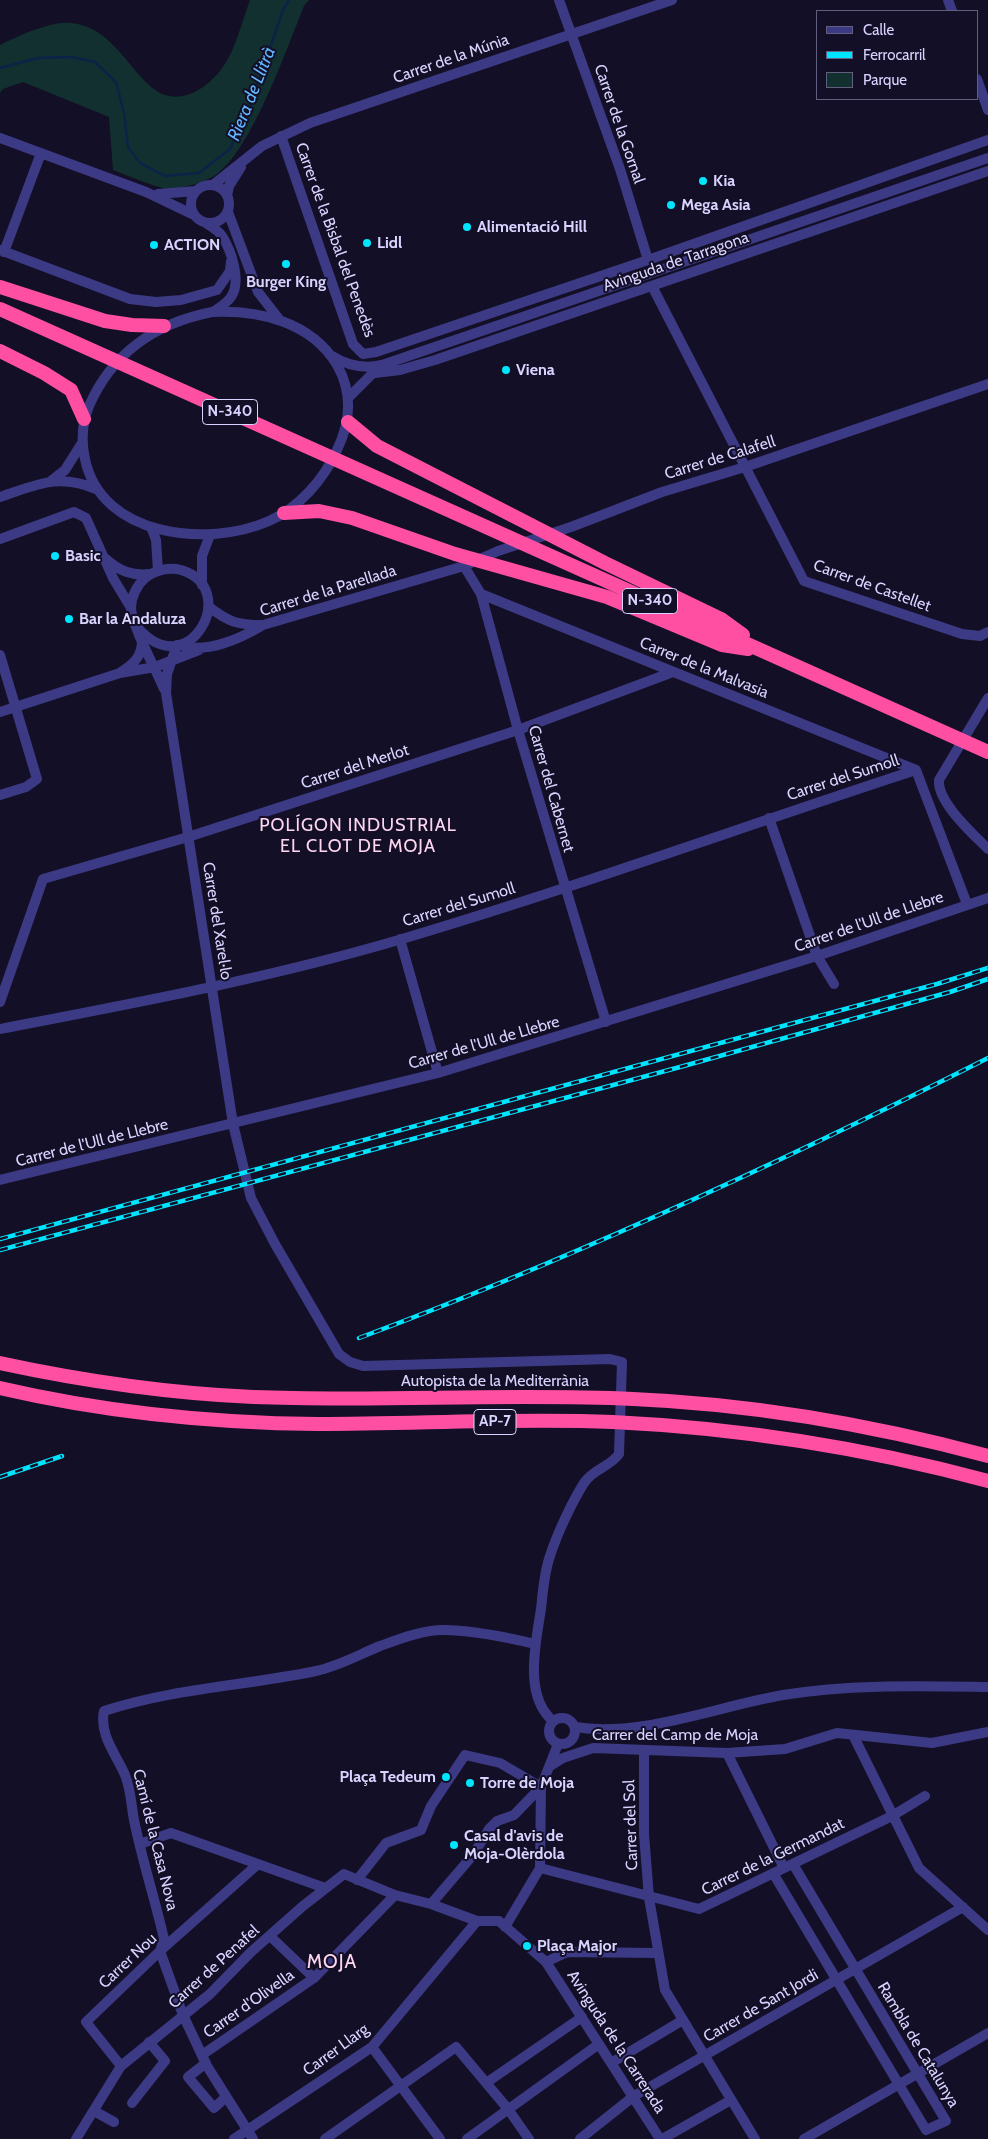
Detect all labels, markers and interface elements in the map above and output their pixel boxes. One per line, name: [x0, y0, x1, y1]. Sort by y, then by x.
legend: [816, 10, 978, 100]
text: Calle: [863, 21, 894, 39]
street label: Carrer de la Múnia: [391, 30, 511, 88]
water label: Riera de Llitrà: [223, 44, 281, 144]
text: Ferrocarril: [863, 46, 926, 64]
street label: Carrer de la Gornal: [590, 62, 648, 186]
text: Parque: [863, 71, 907, 89]
street label: Carrer de la Bisbal del Penedès: [291, 140, 379, 340]
place label: Kia: [713, 171, 735, 191]
marker: Kia: [697, 175, 709, 187]
place label: Mega Asia: [681, 195, 751, 215]
marker: Mega Asia: [665, 199, 677, 211]
place label: Alimentació Hill: [477, 217, 587, 237]
marker: Alimentació Hill: [461, 221, 473, 233]
street label: Avinguda de Tarragona: [601, 228, 751, 296]
place label: Lidl: [377, 233, 402, 253]
place label: ACTION: [164, 235, 220, 255]
marker: Lidl: [361, 237, 373, 249]
marker: ACTION: [148, 239, 160, 251]
marker: Burger King: [280, 258, 292, 270]
place label: Burger King: [246, 272, 326, 292]
place label: Viena: [516, 360, 555, 380]
marker: Viena: [500, 364, 512, 376]
road number: N-340: [202, 400, 258, 424]
street label: Carrer de Calafell: [662, 432, 778, 484]
place label: Basic: [65, 546, 101, 566]
marker: Basic: [49, 550, 61, 562]
street label: Carrer de Castellet: [811, 556, 933, 616]
street label: Carrer de la Parellada: [258, 561, 398, 621]
road number: N-340: [622, 588, 678, 614]
place label: Bar la Andaluza: [79, 609, 186, 629]
marker: Bar la Andaluza: [63, 613, 75, 625]
street label: Carrer de la Malvasia: [637, 633, 771, 703]
street label: Carrer del Cabernet: [524, 723, 578, 855]
street label: Carrer del Merlot: [299, 740, 411, 794]
street label: Carrer del Sumoll: [785, 751, 901, 805]
district label: POLÍGON INDUSTRIAL EL CLOT DE MOJA: [257, 815, 459, 858]
street label: Carrer del Xarel·lo: [198, 861, 236, 981]
street label: Carrer del Sumoll: [400, 879, 518, 931]
street label: Carrer de l'Ull de Llebre: [792, 887, 946, 957]
street label: Carrer de l'Ull de Llebre: [406, 1012, 562, 1074]
street label: Carrer de l'Ull de Llebre: [14, 1115, 170, 1171]
street label: Autopista de la Mediterrània: [401, 1371, 589, 1391]
road number: AP-7: [474, 1410, 516, 1434]
street label: Carrer del Camp de Moja: [592, 1725, 758, 1745]
street label: Camí de la Casa Nova: [128, 1767, 182, 1913]
place label: Plaça Tedeum: [339, 1767, 436, 1787]
marker: Plaça Tedeum: [440, 1771, 452, 1783]
place label: Torre de Moja: [480, 1773, 574, 1793]
marker: Torre de Moja: [464, 1777, 476, 1789]
street label: Carrer del Sol: [620, 1779, 642, 1871]
street label: Carrer de la Germandat: [699, 1814, 847, 1900]
place label: Casal d'avis de Moja-Olèrdola: [464, 1826, 565, 1864]
marker: Casal d'avis de Moja-Olèrdola: [448, 1839, 460, 1851]
street label: Carrer de Penafel: [165, 1921, 263, 2013]
street label: Carrer Nou: [95, 1929, 161, 1993]
place label: Plaça Major: [537, 1936, 617, 1956]
marker: Plaça Major: [521, 1940, 533, 1952]
district label: MOJA: [306, 1951, 358, 1973]
street label: Carrer de Sant Jordi: [700, 1965, 822, 2047]
street label: Carrer d'Olivella: [200, 1966, 298, 2042]
street label: Avinguda de la Carrerada: [563, 1967, 669, 2117]
street label: Rambla de Catalunya: [873, 1979, 963, 2111]
street label: Carrer Llarg: [299, 2020, 373, 2080]

